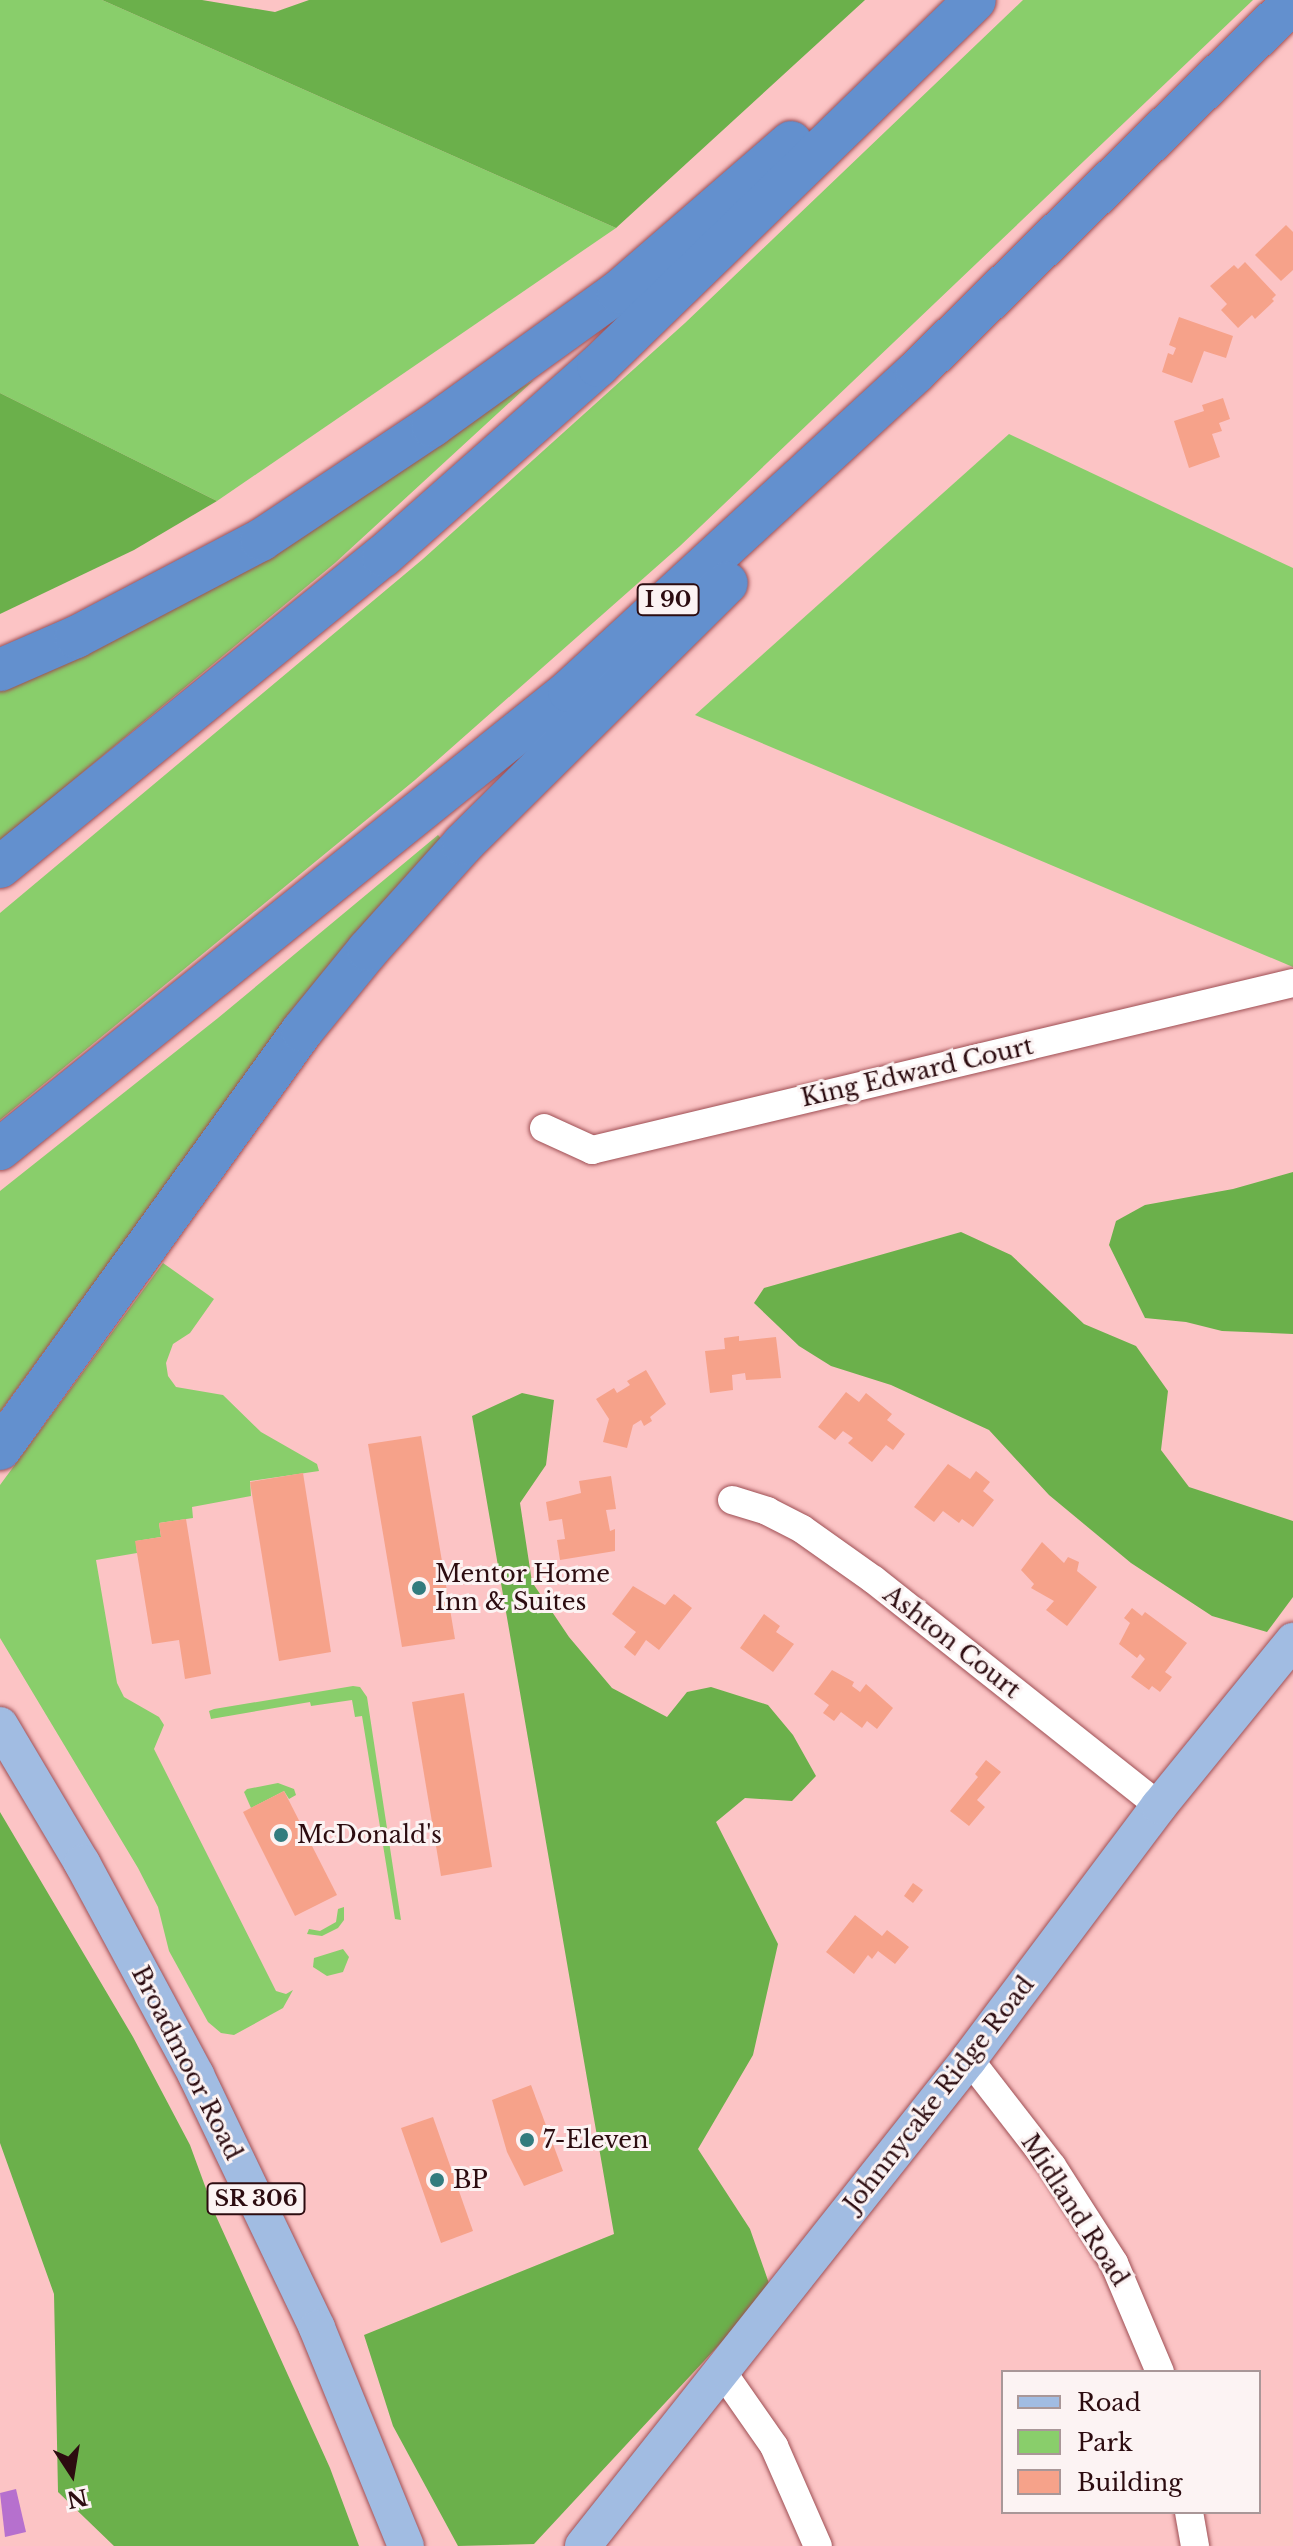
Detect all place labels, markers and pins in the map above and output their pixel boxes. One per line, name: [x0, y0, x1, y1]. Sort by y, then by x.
place label: Mentor Home Inn & Suites: [435, 1560, 611, 1616]
marker: Mentor Home Inn & Suites: [410, 1579, 428, 1597]
place label: McDonald's: [297, 1821, 442, 1849]
marker: McDonald's: [272, 1826, 290, 1844]
place label: 7-Eleven: [543, 2126, 649, 2154]
marker: 7-Eleven: [518, 2131, 536, 2149]
place label: BP: [453, 2166, 488, 2194]
marker: BP: [428, 2171, 446, 2189]

